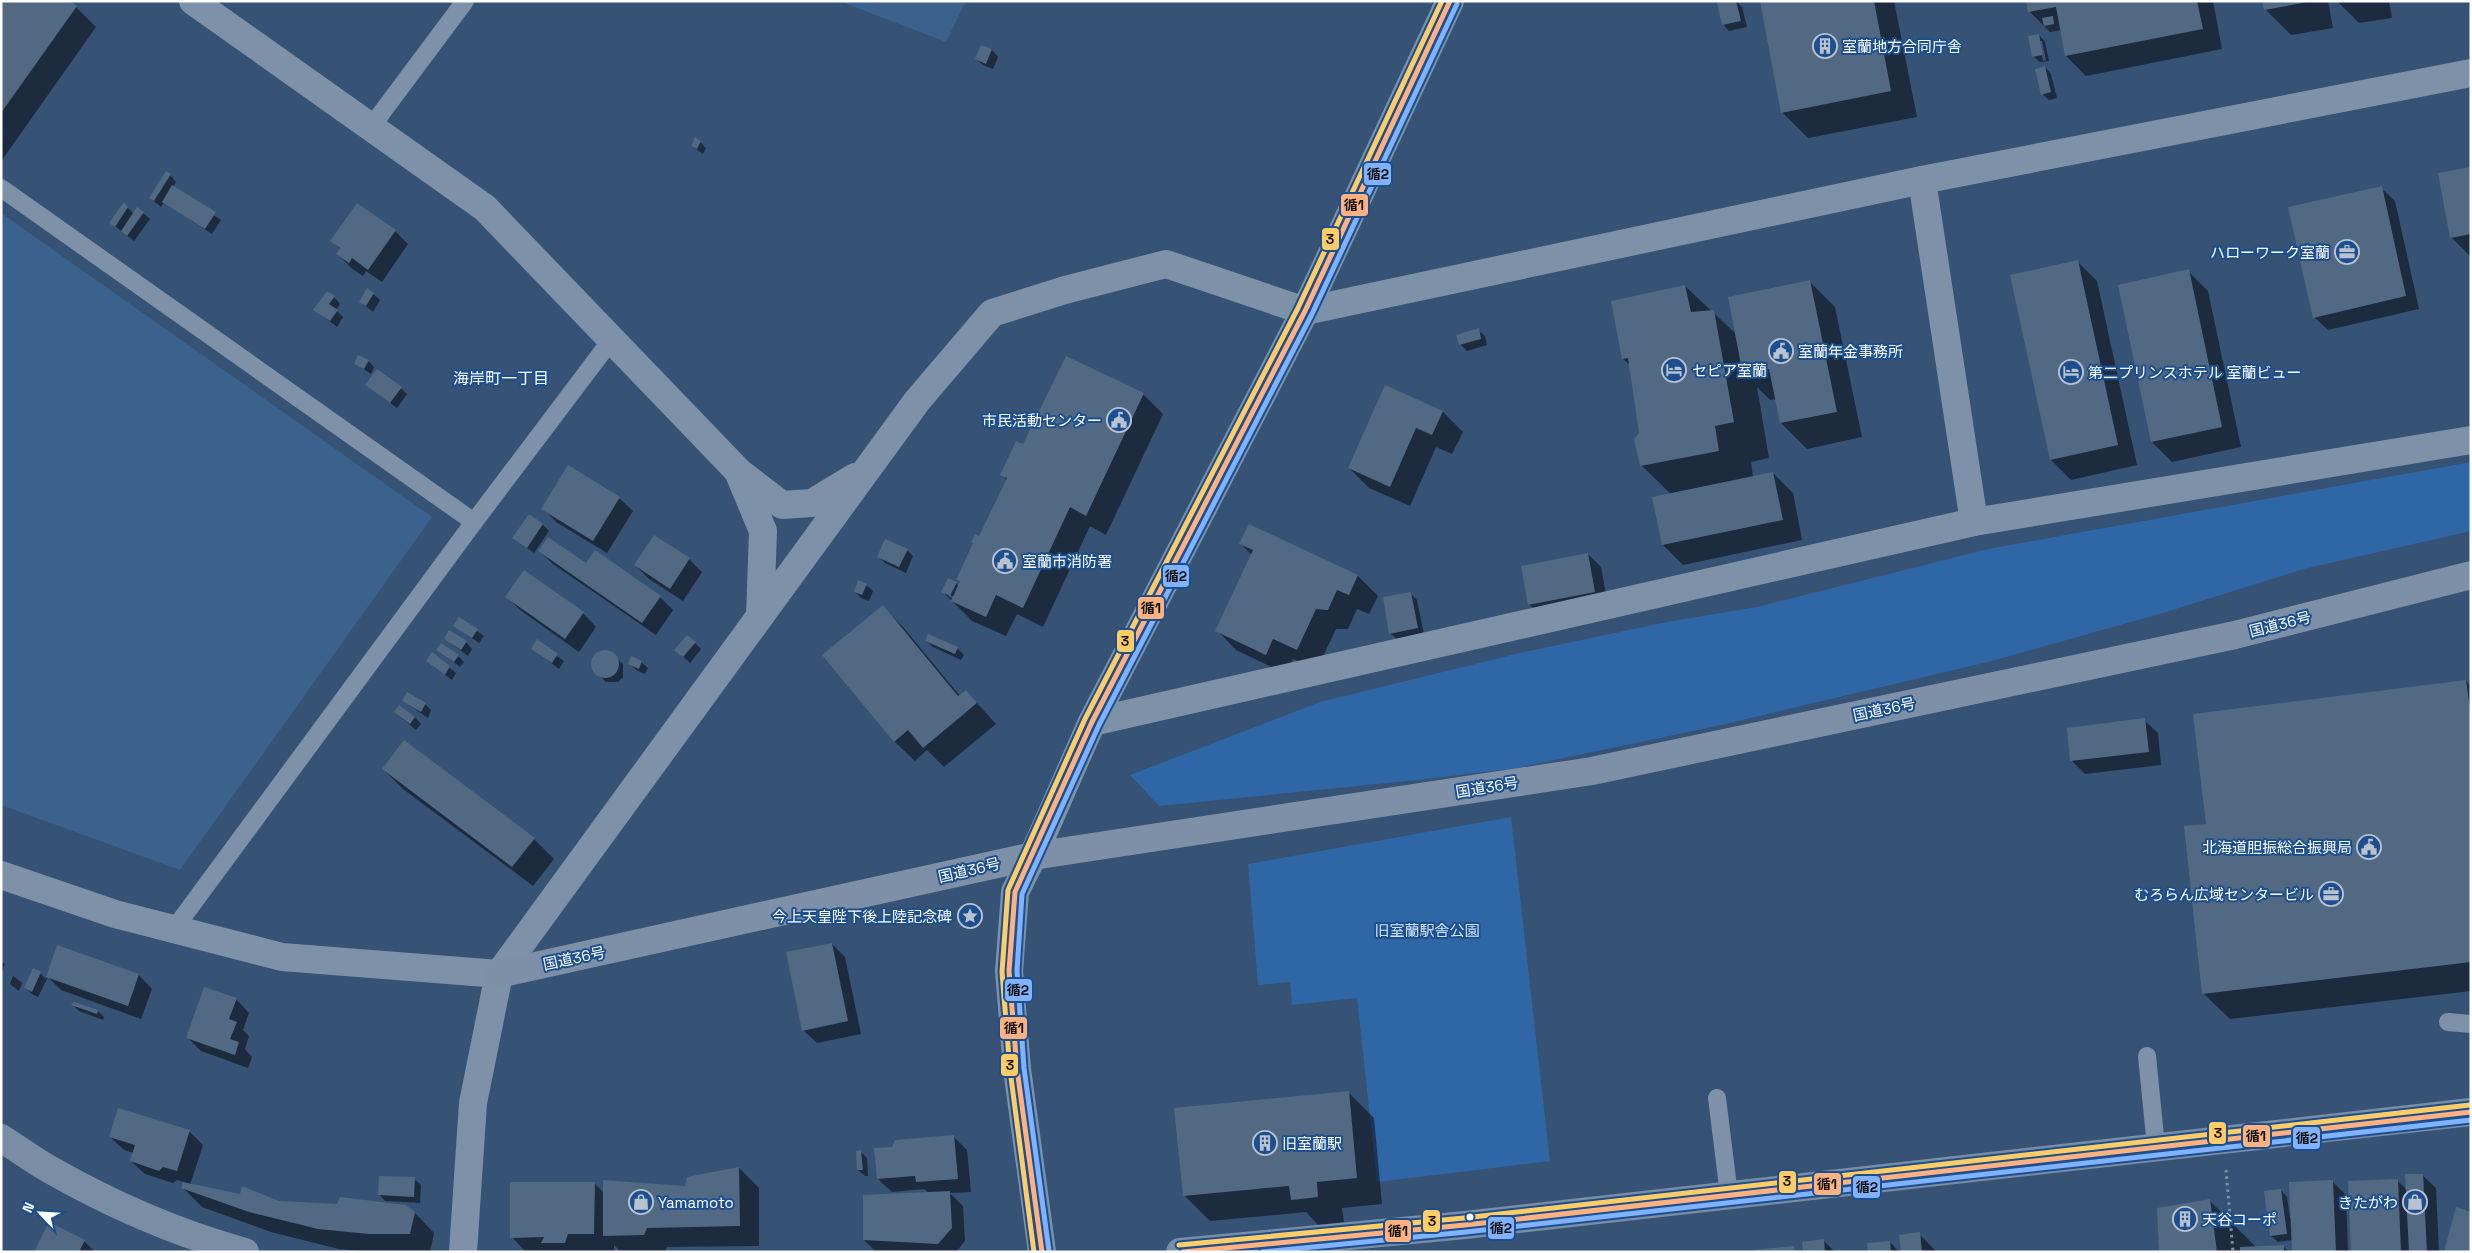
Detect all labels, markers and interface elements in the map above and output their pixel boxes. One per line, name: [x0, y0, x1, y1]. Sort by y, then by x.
building icon: 室蘭地方合同庁舎: [1812, 33, 1838, 59]
place label: 室蘭地方合同庁舎: [1842, 37, 1962, 56]
line badge: 循2: [1363, 162, 1392, 186]
text: 循2: [1367, 165, 1389, 183]
line badge: 循1: [1340, 193, 1369, 217]
text: 循1: [1344, 196, 1364, 214]
line badge: 3: [1321, 227, 1340, 251]
text: 3: [1326, 230, 1334, 248]
office icon: ハローワーク室蘭: [2334, 239, 2360, 265]
place label: ハローワーク室蘭: [2210, 243, 2330, 262]
public building icon: 室蘭年金事務所: [1768, 338, 1794, 364]
place label: 室蘭年金事務所: [1798, 342, 1903, 361]
hotel icon: セピア室蘭: [1661, 357, 1687, 383]
hotel icon: 第二プリンスホテル 室蘭ビュー: [2058, 359, 2084, 385]
place label: セピア室蘭: [1692, 361, 1767, 380]
place label: 第二プリンスホテル 室蘭ビュー: [2088, 363, 2302, 382]
district label: 海岸町一丁目: [453, 368, 549, 389]
public building icon: 市民活動センター: [1106, 407, 1132, 433]
place label: 市民活動センター: [982, 411, 1102, 430]
public building icon: 室蘭市消防署: [992, 548, 1018, 574]
place label: 室蘭市消防署: [1022, 552, 1112, 571]
line badge: 循2: [1162, 564, 1190, 588]
text: 循2: [1165, 567, 1187, 585]
line badge: 循1: [1137, 596, 1165, 620]
text: 循1: [1141, 599, 1161, 617]
street label: 国道36号: [2247, 607, 2313, 641]
line badge: 3: [1116, 629, 1135, 653]
text: 3: [1121, 632, 1129, 650]
street label: 国道36号: [1851, 693, 1917, 725]
street label: 国道36号: [1454, 773, 1520, 801]
public building icon: 北海道胆振総合振興局: [2356, 834, 2382, 860]
place label: 北海道胆振総合振興局: [2202, 838, 2352, 857]
street label: 国道36号: [936, 854, 1002, 886]
office icon: むろらん広域センタービル: [2318, 881, 2344, 907]
place label: むろらん広域センタービル: [2134, 885, 2314, 904]
place icon: 今上天皇陛下後上陸記念碑: [957, 903, 983, 929]
place label: 今上天皇陛下後上陸記念碑: [772, 907, 952, 926]
park label: 旧室蘭駅舎公園: [1374, 921, 1480, 940]
street label: 国道36号: [541, 942, 607, 974]
line badge: 循2: [1004, 978, 1033, 1002]
text: 循2: [1007, 981, 1029, 999]
line badge: 循1: [999, 1016, 1028, 1040]
text: 循1: [1004, 1019, 1024, 1037]
line badge: 3: [1000, 1053, 1019, 1077]
text: 3: [1006, 1056, 1014, 1074]
line badge: 3: [2208, 1121, 2227, 1145]
text: 3: [2214, 1124, 2222, 1142]
line badge: 循1: [2242, 1124, 2271, 1148]
line badge: 循2: [2292, 1126, 2321, 1150]
text: 循1: [2246, 1127, 2266, 1145]
text: 循2: [2296, 1129, 2318, 1147]
building icon: 旧室蘭駅: [1252, 1130, 1278, 1156]
place label: 旧室蘭駅: [1282, 1134, 1342, 1153]
line badge: 3: [1778, 1170, 1797, 1194]
text: 3: [1783, 1172, 1791, 1190]
line badge: 循1: [1813, 1172, 1842, 1196]
text: 循1: [1817, 1175, 1837, 1193]
line badge: 循2: [1852, 1175, 1881, 1199]
text: 循2: [1856, 1178, 1878, 1196]
north arrow: [15, 1188, 65, 1238]
shop icon: Yamamoto: [628, 1189, 654, 1215]
shop icon: きたがわ: [2402, 1189, 2428, 1215]
place label: Yamamoto: [658, 1193, 734, 1212]
place label: きたがわ: [2338, 1193, 2398, 1212]
text: N: [18, 1199, 38, 1216]
building icon: 天谷コーポ: [2172, 1206, 2198, 1232]
line badge: 3: [1422, 1209, 1441, 1233]
place label: 天谷コーポ: [2202, 1210, 2277, 1229]
text: 3: [1428, 1212, 1436, 1230]
unlabelled marker: [1465, 1212, 1475, 1222]
line badge: 循2: [1487, 1216, 1515, 1240]
line badge: 循1: [1384, 1219, 1412, 1243]
text: 循2: [1490, 1219, 1512, 1237]
text: 循1: [1388, 1222, 1408, 1240]

